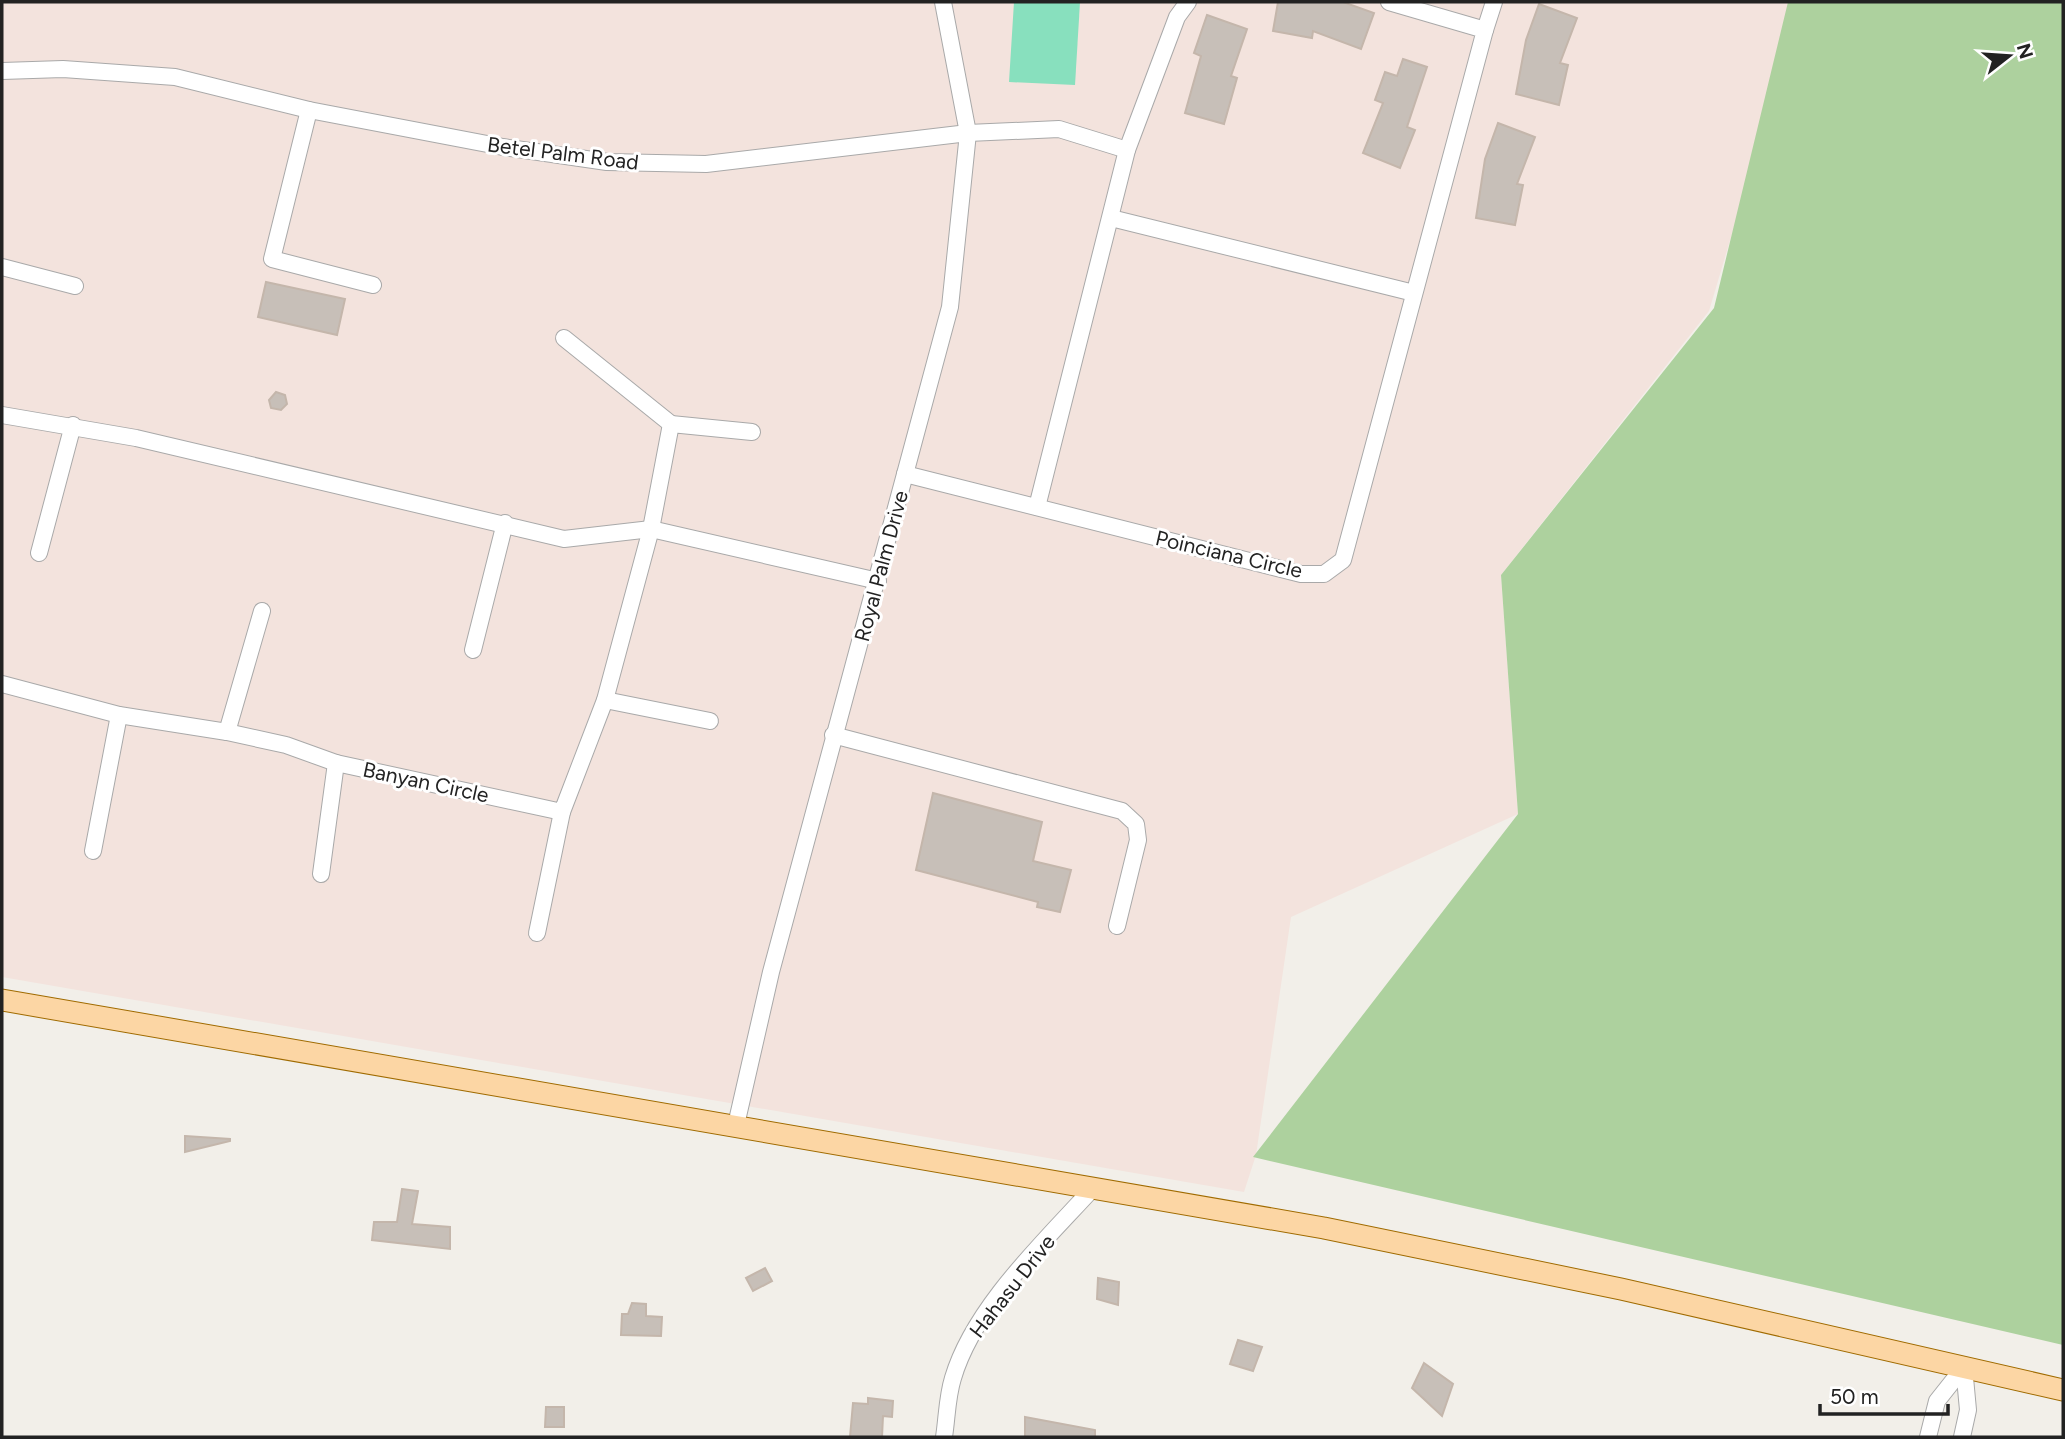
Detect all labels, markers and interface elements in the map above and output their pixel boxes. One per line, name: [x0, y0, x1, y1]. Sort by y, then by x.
north arrow: [1974, 21, 2044, 91]
text: N: [2012, 41, 2038, 62]
street label: Betel Palm Road: [486, 131, 640, 175]
street label: Royal Palm Drive: [849, 488, 913, 644]
street label: Poinciana Circle: [1153, 525, 1305, 583]
street label: Banyan Circle: [361, 756, 491, 808]
street label: Hahasu Drive: [964, 1229, 1060, 1343]
scale bar: [1820, 1372, 1948, 1416]
text: 50 m: [1830, 1384, 1879, 1409]

